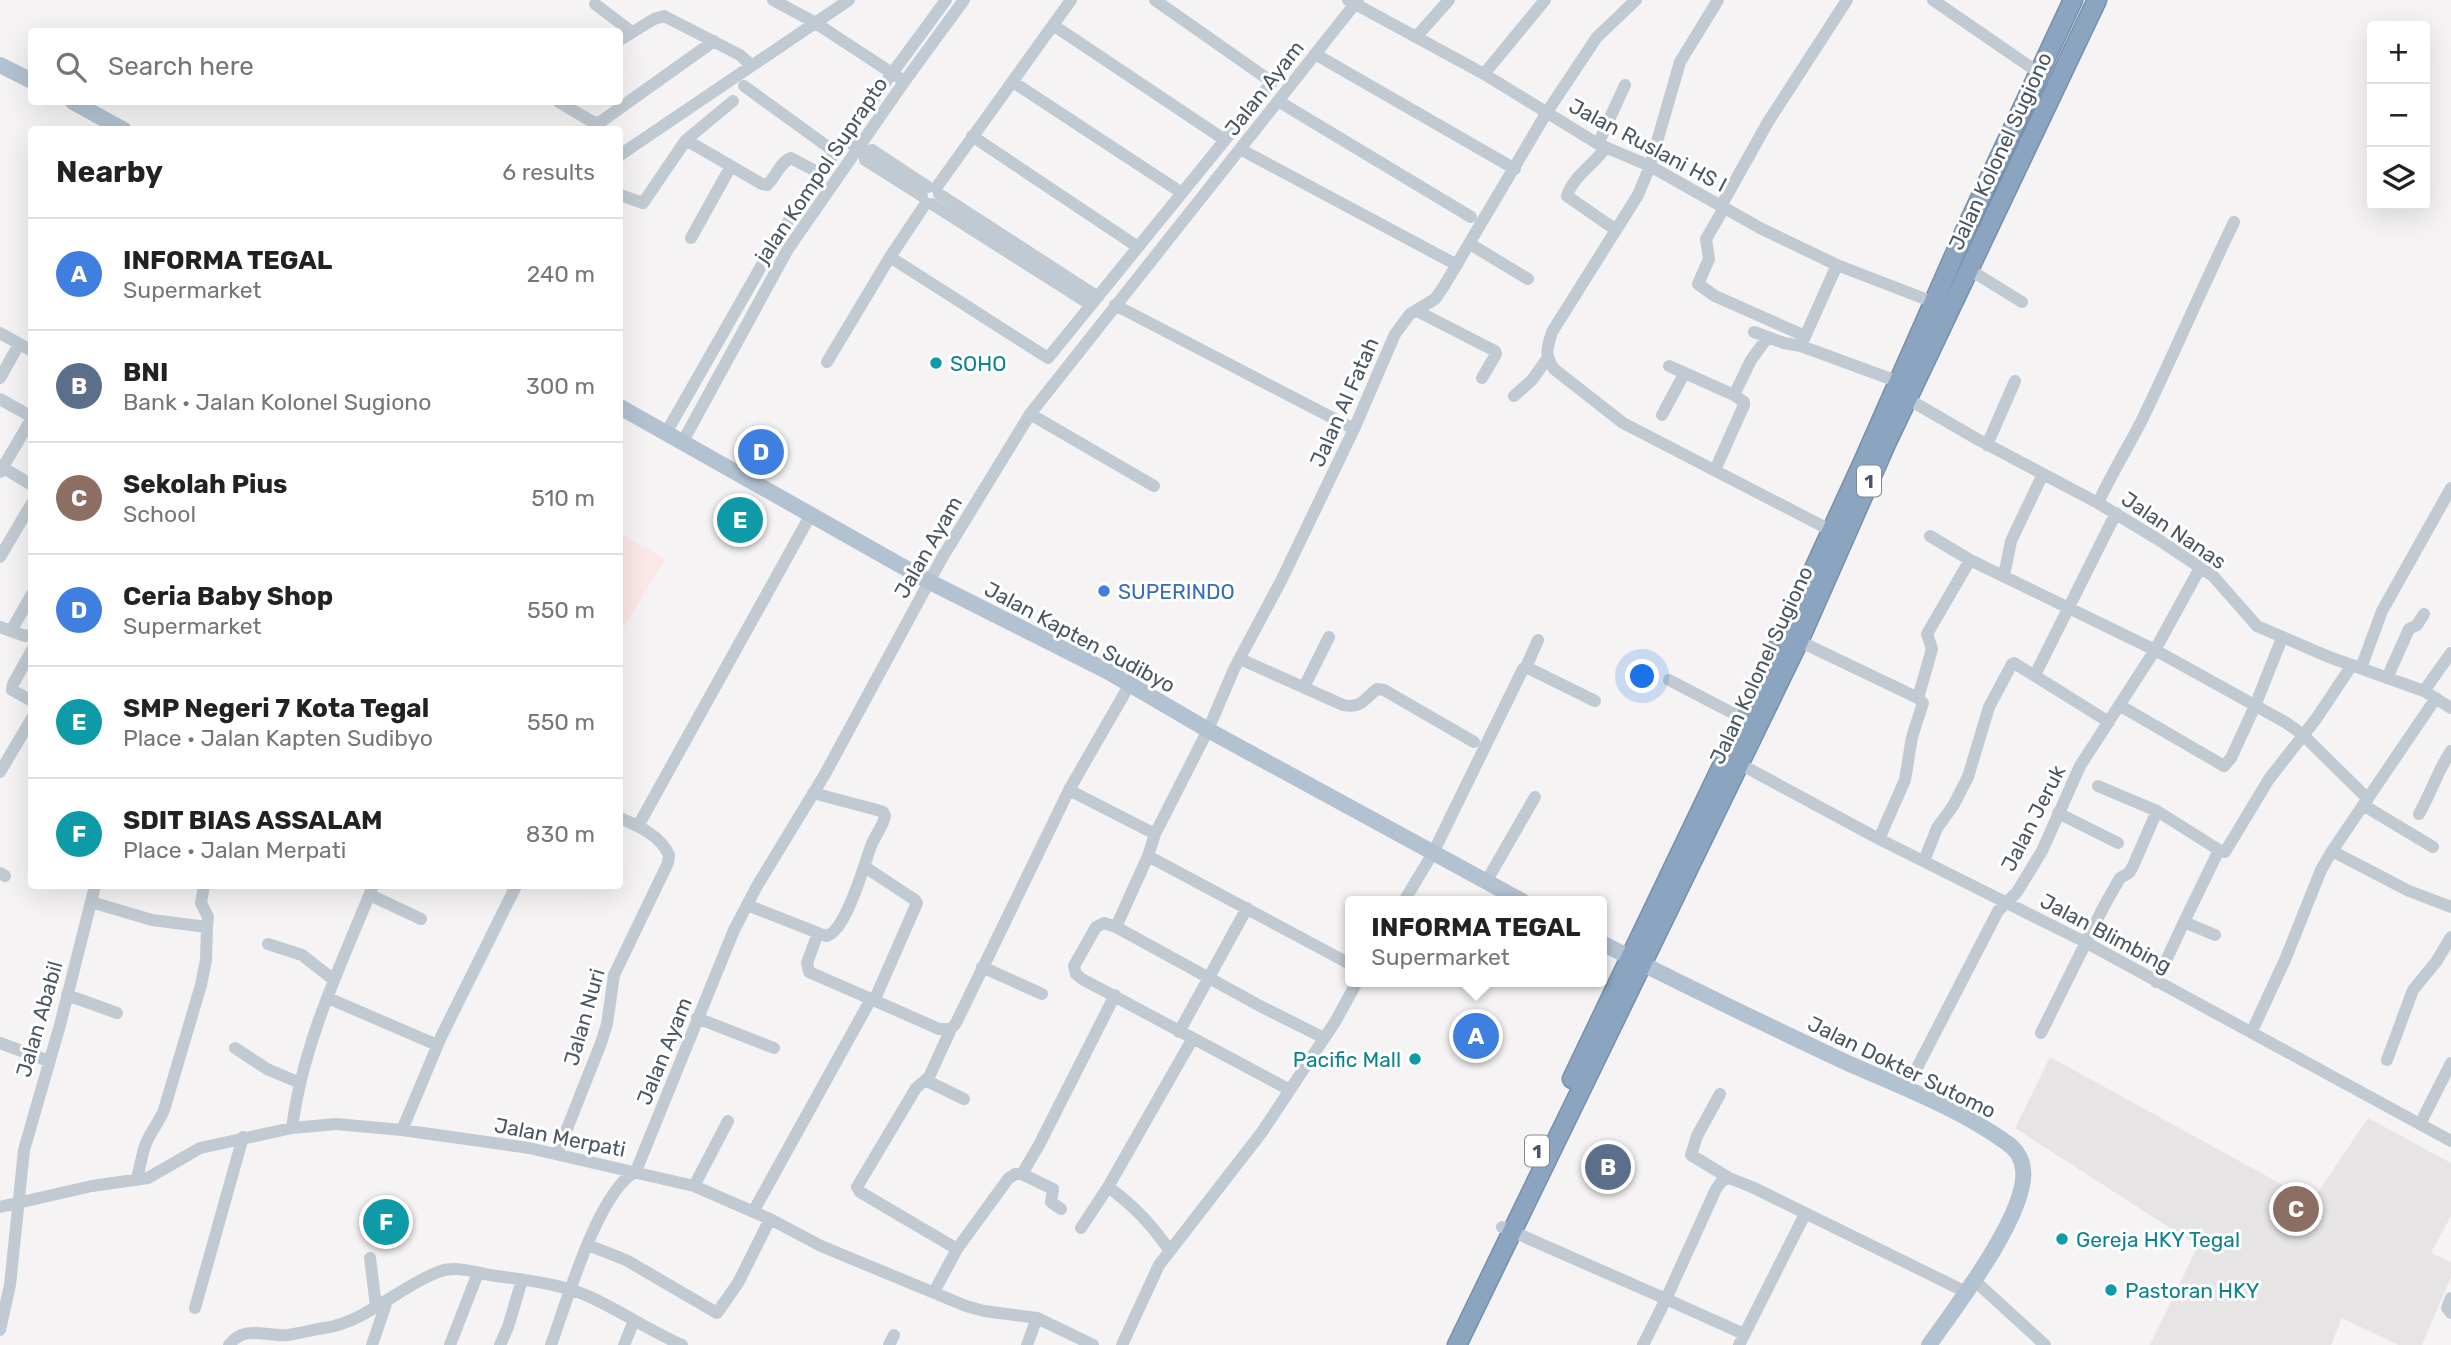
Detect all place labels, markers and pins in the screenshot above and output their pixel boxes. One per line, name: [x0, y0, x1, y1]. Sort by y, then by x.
place label: SOHO: [950, 351, 1007, 376]
marker: SOHO: [928, 355, 944, 371]
pin: D: [738, 426, 784, 478]
pin: E: [717, 494, 763, 546]
place label: SUPERINDO: [1118, 579, 1235, 604]
marker: SUPERINDO: [1096, 583, 1112, 599]
pin: A: [1453, 1010, 1499, 1062]
place label: Pacific Mall: [1293, 1047, 1401, 1072]
marker: Pacific Mall: [1407, 1051, 1423, 1067]
pin: B: [1585, 1141, 1631, 1193]
pin: C: [2273, 1183, 2319, 1235]
pin: F: [363, 1196, 409, 1248]
place label: Gereja HKY Tegal: [2076, 1227, 2240, 1252]
marker: Gereja HKY Tegal: [2054, 1231, 2070, 1247]
place label: Pastoran HKY: [2125, 1278, 2259, 1303]
marker: Pastoran HKY: [2103, 1282, 2119, 1298]

